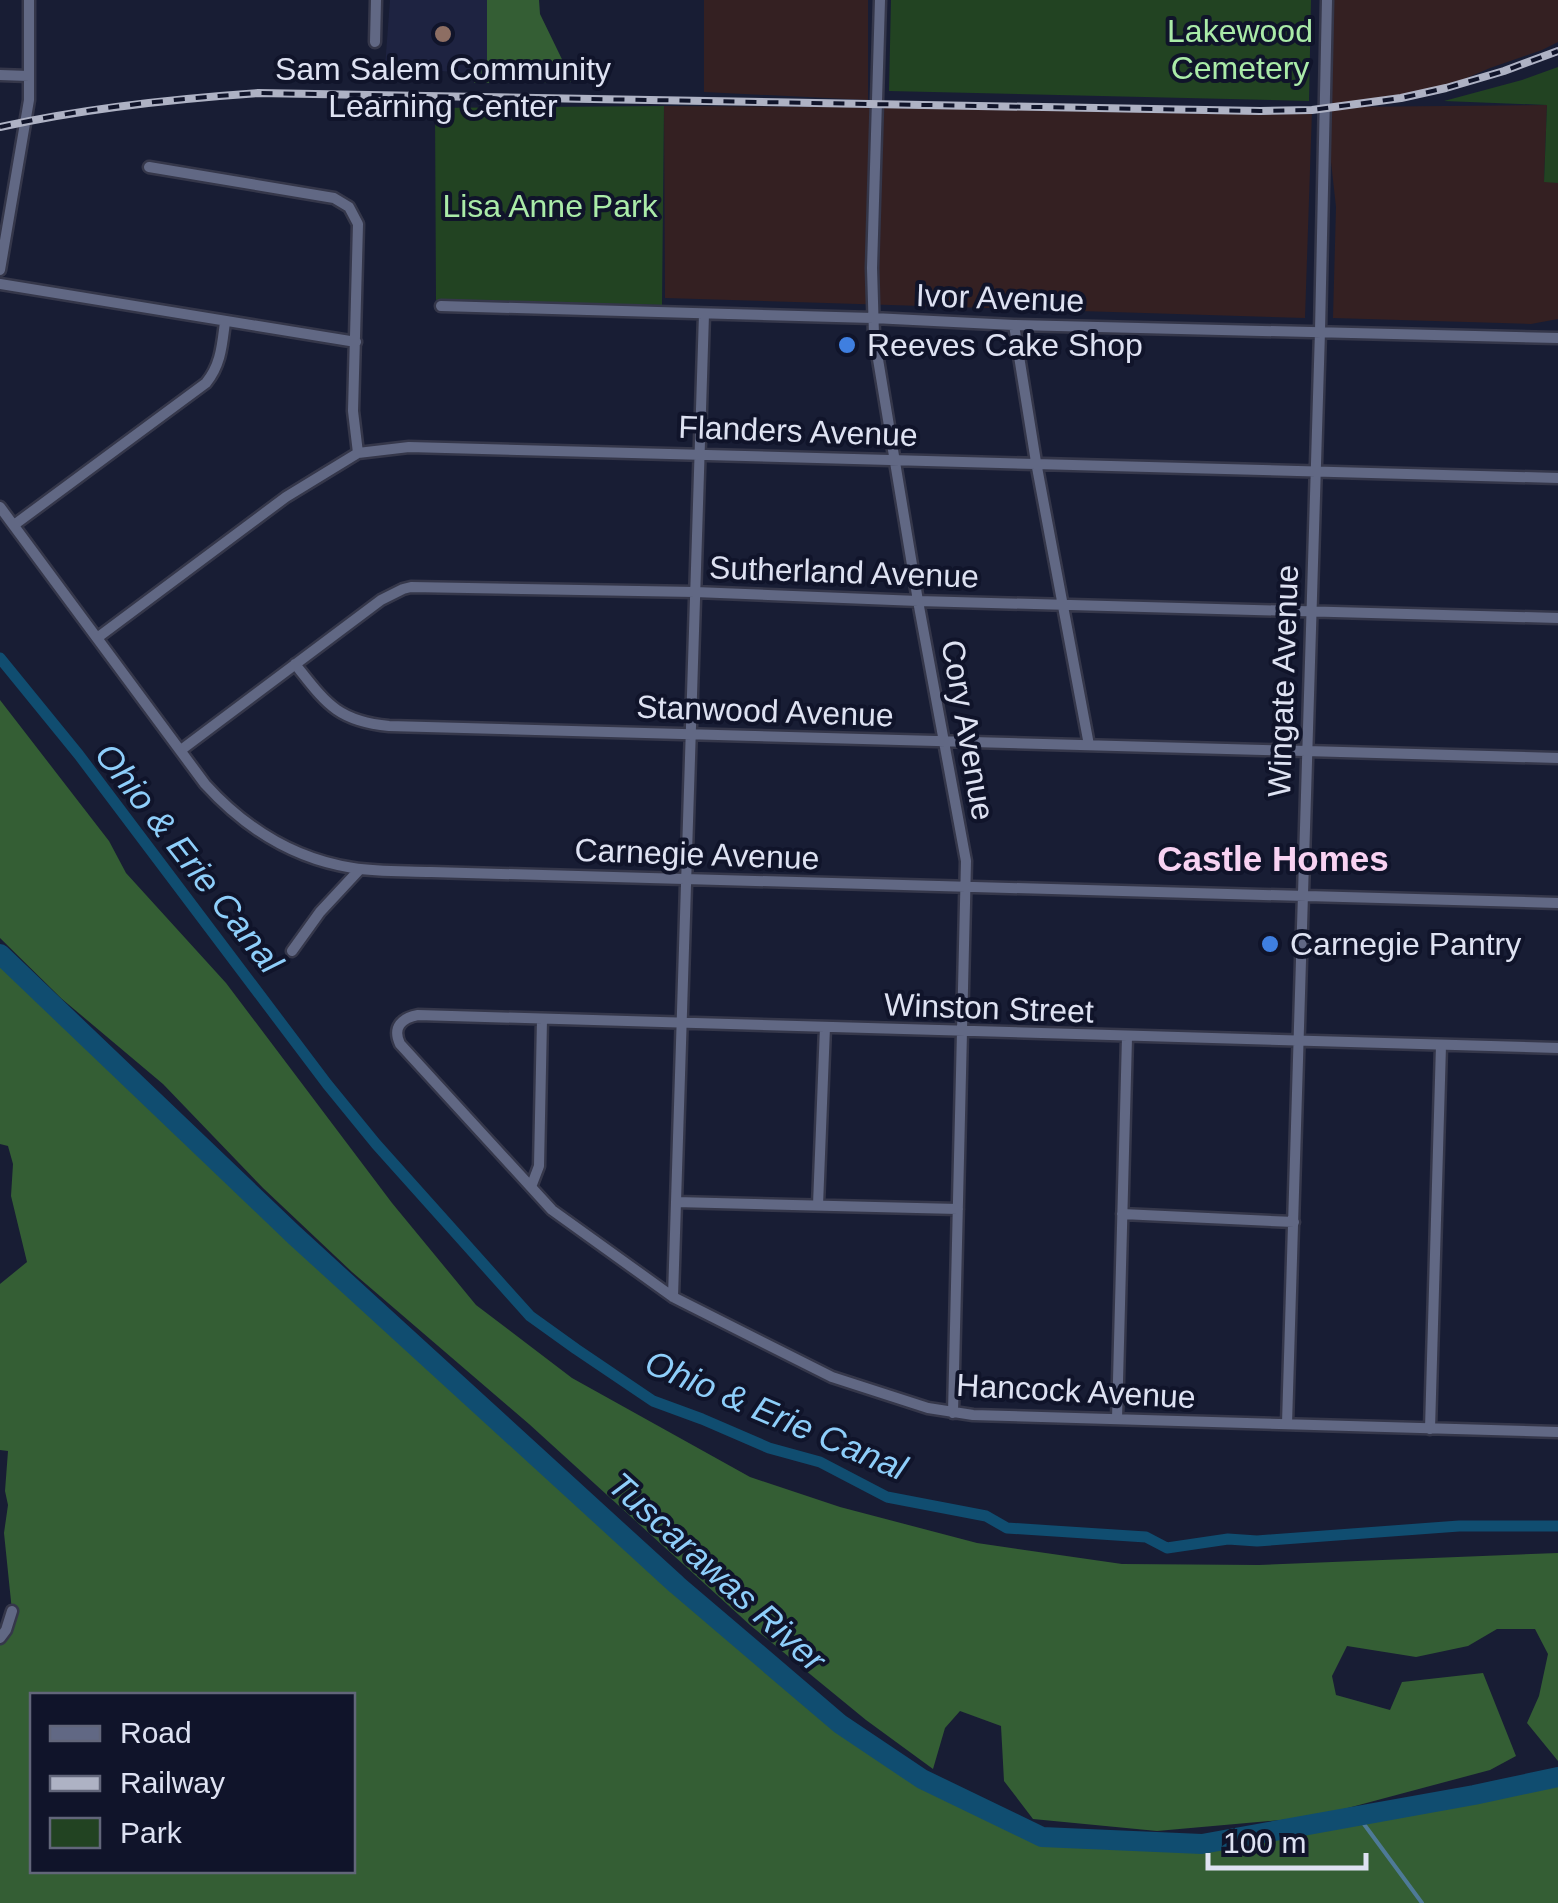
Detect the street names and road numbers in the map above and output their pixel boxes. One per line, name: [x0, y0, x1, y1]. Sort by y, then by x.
street label: Ivor Avenue: [915, 277, 1085, 319]
street label: Flanders Avenue: [678, 409, 918, 453]
street label: Sutherland Avenue: [709, 549, 979, 595]
street label: Wingate Avenue: [1261, 564, 1305, 798]
street label: Cory Avenue: [934, 637, 1002, 823]
street label: Stanwood Avenue: [636, 689, 894, 733]
street label: Carnegie Avenue: [574, 832, 820, 876]
street label: Winston Street: [884, 986, 1095, 1030]
street label: Hancock Avenue: [955, 1367, 1197, 1415]

